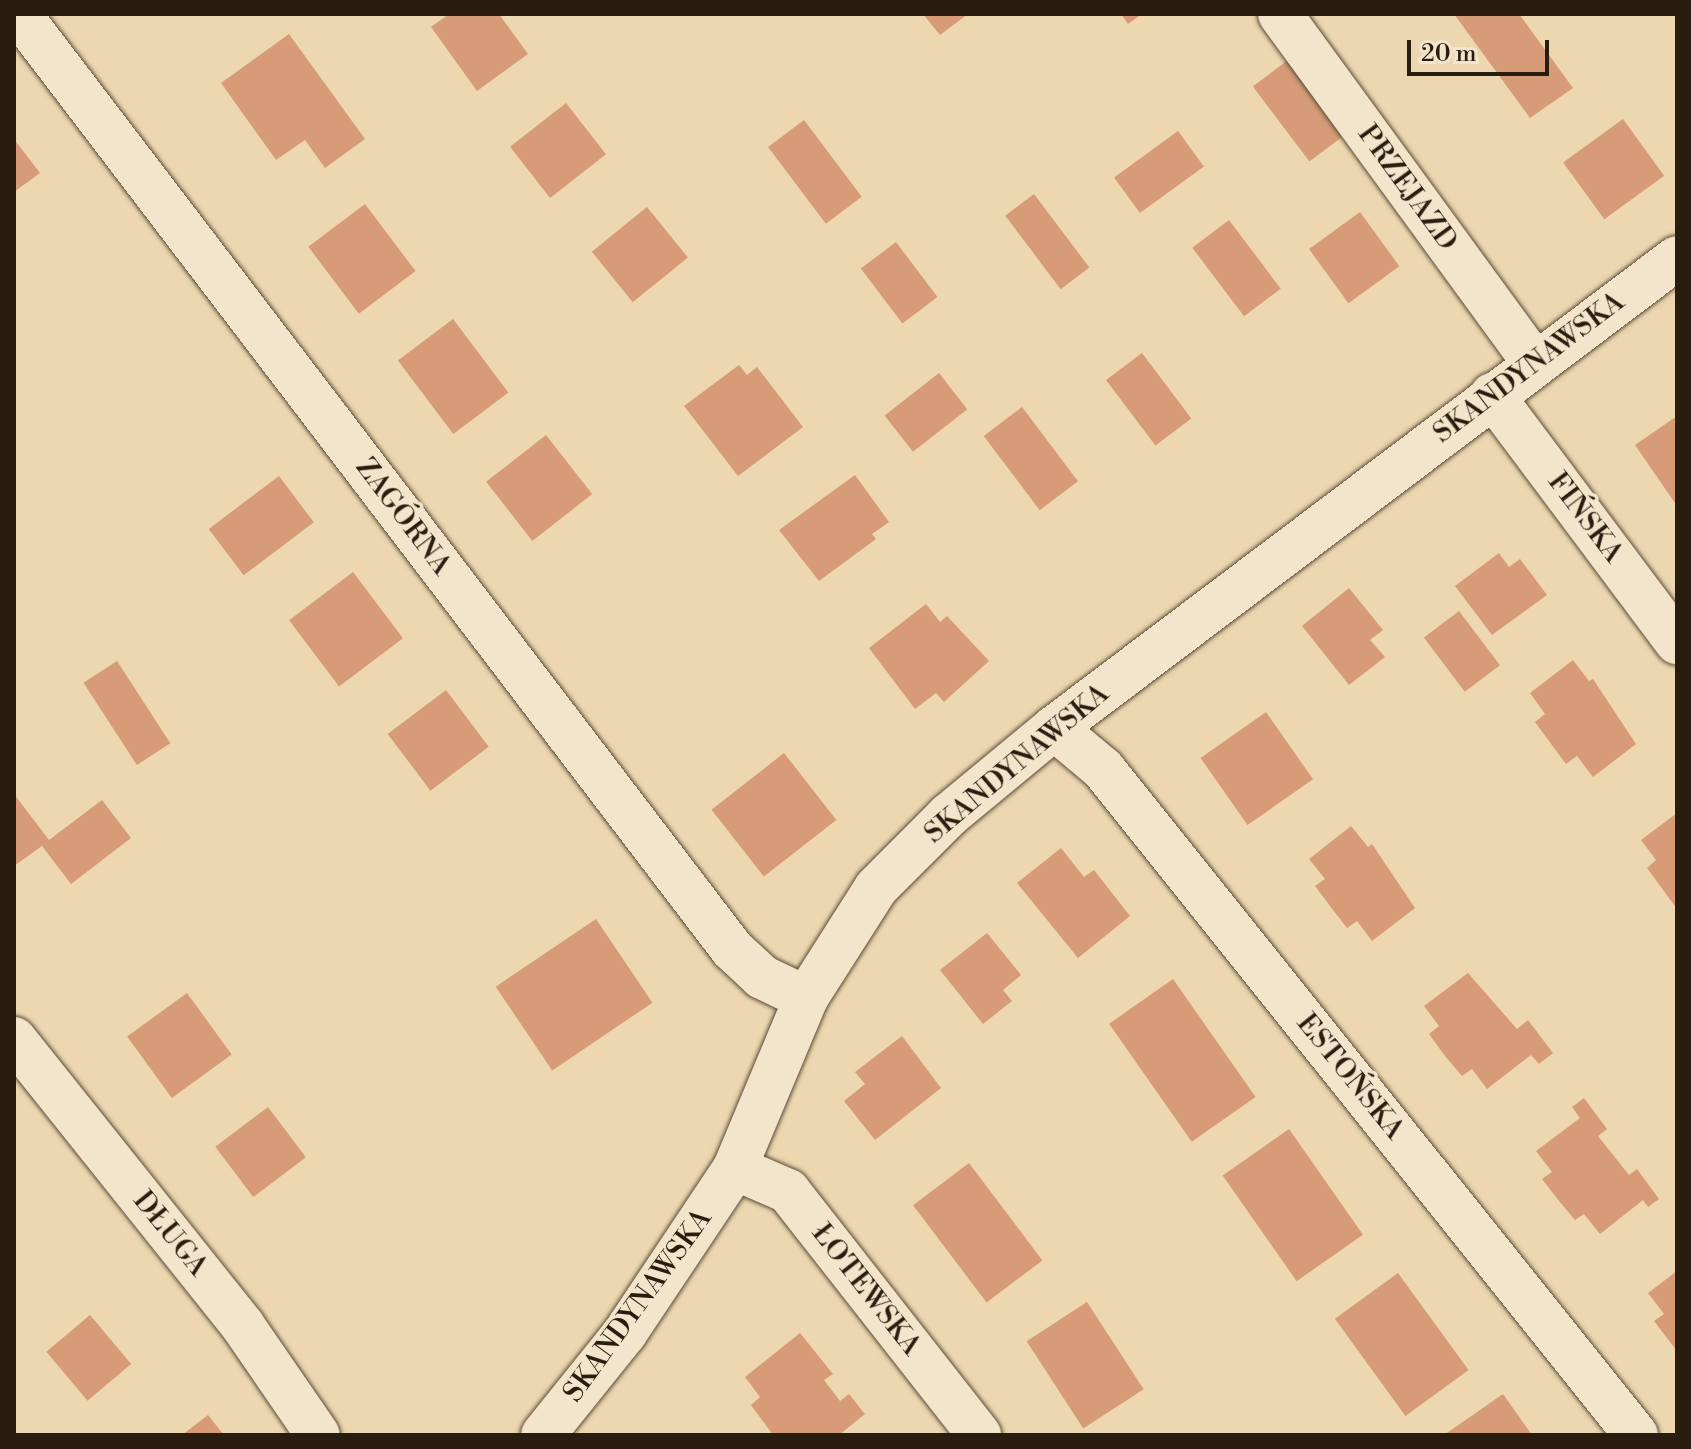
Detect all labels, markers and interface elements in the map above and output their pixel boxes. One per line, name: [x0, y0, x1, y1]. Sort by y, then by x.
scale bar: [1411, 24, 1553, 74]
text: 20 m: [1421, 39, 1477, 69]
street label: PRZEJAZD: [1350, 119, 1464, 257]
street label: SKANDYNAWSKA: [1427, 285, 1631, 451]
street label: ZAGÓRNA: [348, 452, 458, 582]
street label: FIŃSKA: [1540, 466, 1630, 570]
street label: SKANDYNAWSKA: [918, 677, 1116, 851]
street label: ESTOŃSKA: [1289, 1007, 1411, 1147]
street label: DŁUGA: [126, 1185, 214, 1283]
street label: SKANDYNAWSKA: [557, 1203, 719, 1409]
street label: ŁOTEWSKA: [804, 1217, 928, 1363]

